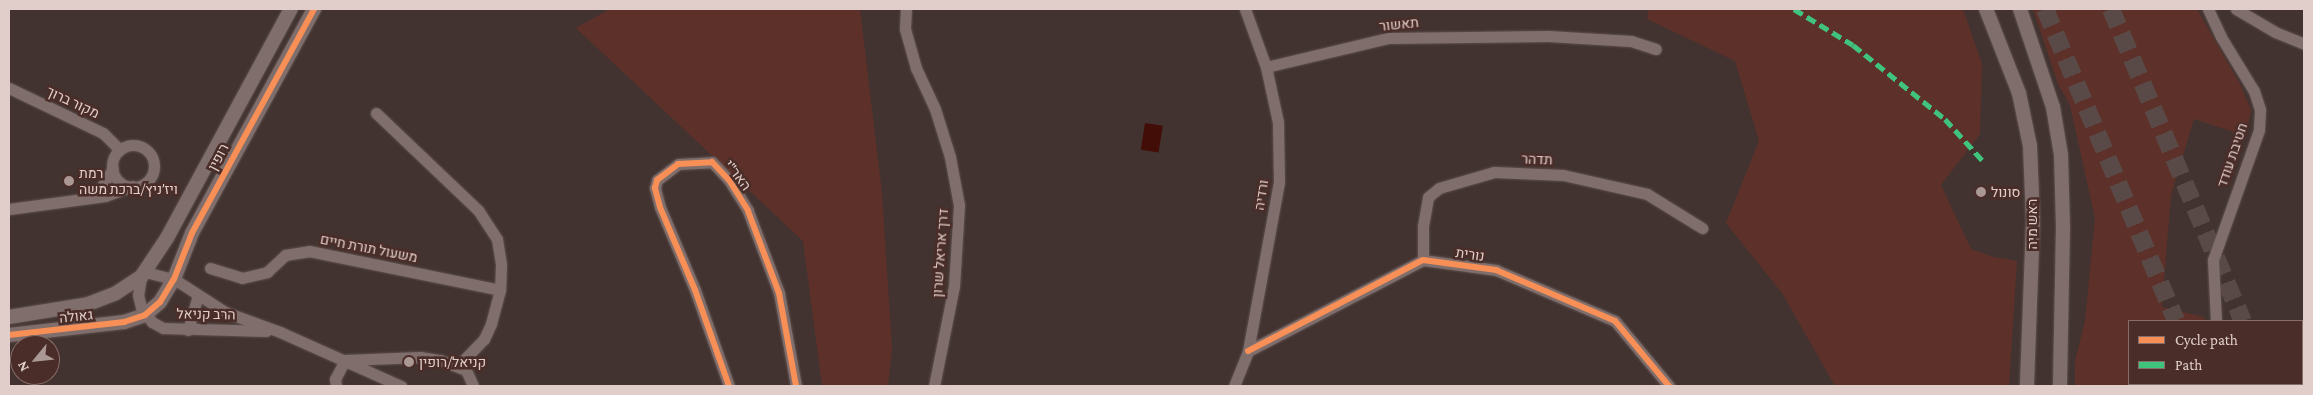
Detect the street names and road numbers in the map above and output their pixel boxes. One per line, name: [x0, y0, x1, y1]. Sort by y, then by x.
street label: תאשור: [1378, 14, 1420, 34]
street label: מקור ברוך: [44, 82, 102, 122]
street label: חטיבת עודד: [2213, 121, 2251, 189]
street label: רופין: [204, 141, 232, 173]
street label: תדהר: [1521, 150, 1553, 168]
street label: האר"י: [721, 156, 755, 194]
street label: ורדיה: [1250, 179, 1272, 211]
street label: ראש מיה: [2024, 199, 2040, 249]
street label: דרך אריאל שרון: [929, 208, 951, 298]
street label: משעול תורת חיים: [319, 230, 419, 266]
street label: נורית: [1454, 244, 1486, 264]
street label: הרב קניאל: [176, 305, 236, 323]
street label: גאולה: [58, 306, 94, 326]

